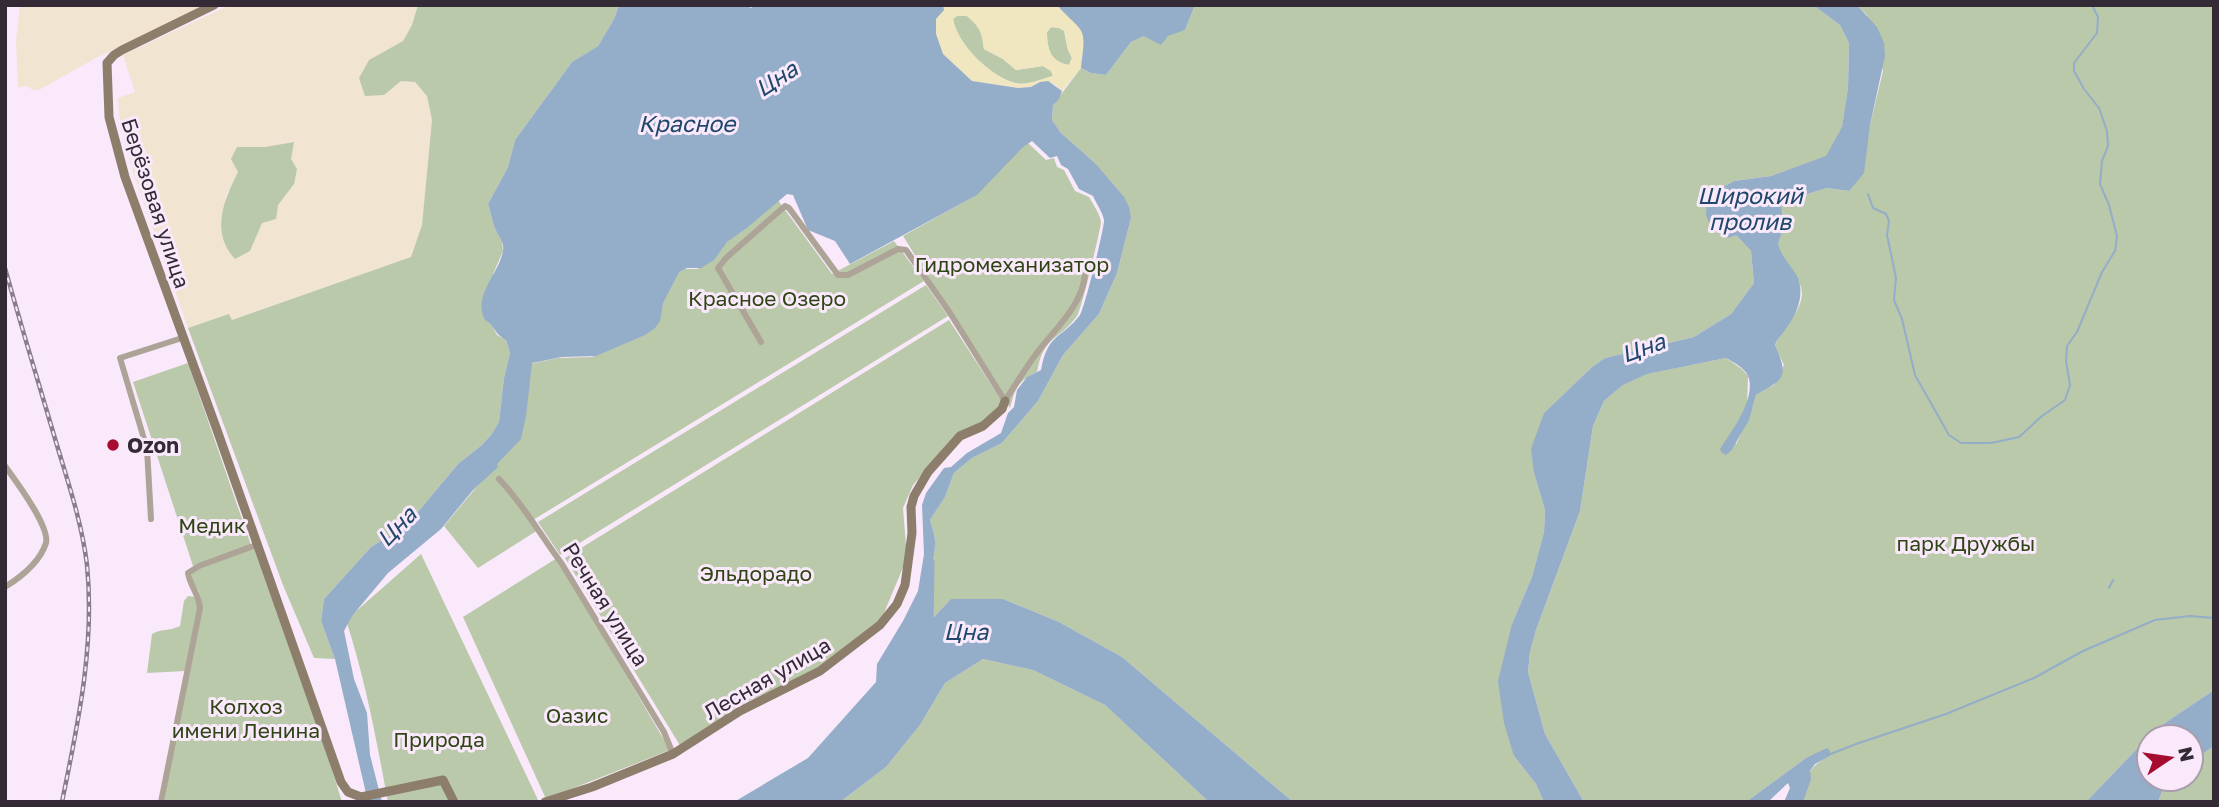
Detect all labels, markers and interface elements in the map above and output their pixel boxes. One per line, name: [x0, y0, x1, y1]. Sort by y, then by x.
water label: Цна: [750, 54, 803, 102]
water label: Красное: [639, 109, 737, 137]
street label: Берёзовая улица: [116, 115, 196, 291]
water label: Широкий пролив: [1697, 181, 1805, 235]
park label: Гидромеханизатор: [915, 251, 1109, 277]
park label: Красное Озеро: [688, 285, 846, 311]
water label: Цна: [1617, 326, 1670, 368]
place label: Ozon: [127, 432, 179, 458]
marker: Ozon: [105, 437, 121, 453]
water label: Цна: [370, 500, 422, 552]
park label: Медик: [178, 512, 246, 538]
park label: парк Дружбы: [1897, 530, 2035, 556]
street label: Речная улица: [558, 537, 654, 671]
park label: Эльдорадо: [700, 560, 812, 586]
water label: Цна: [944, 617, 989, 645]
street label: Лесная улица: [699, 631, 835, 725]
park label: Колхоз имени Ленина: [172, 693, 320, 743]
park label: Оазис: [546, 702, 608, 728]
north arrow: [2135, 723, 2205, 793]
park label: Природа: [393, 726, 485, 752]
text: N: [2174, 744, 2200, 764]

